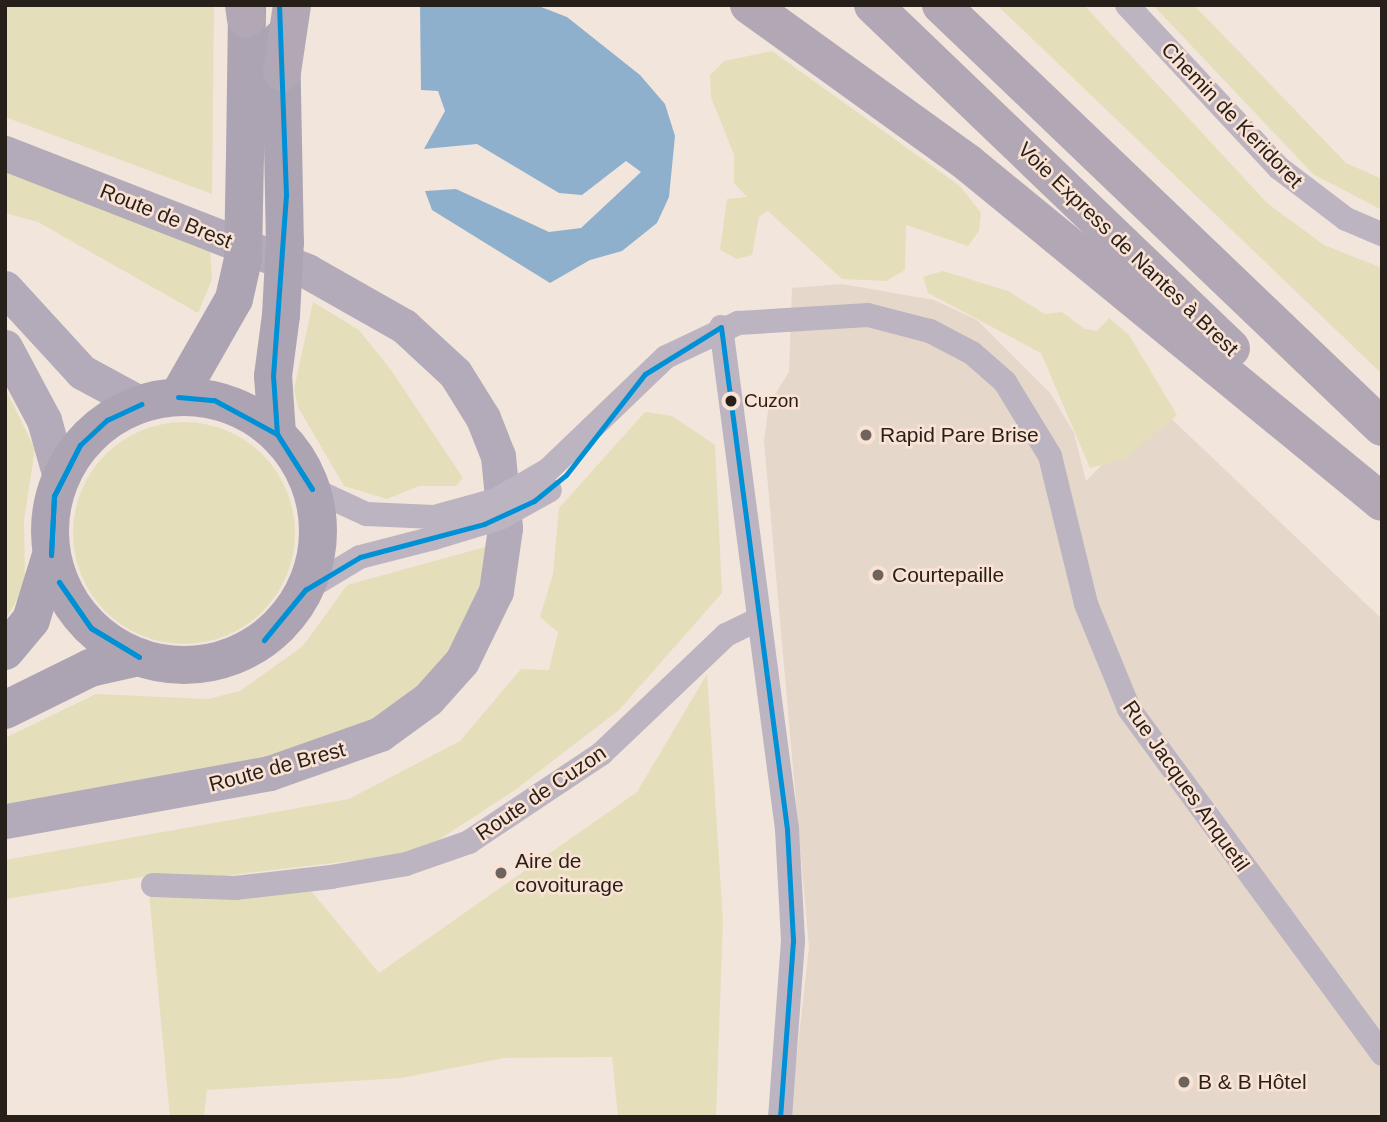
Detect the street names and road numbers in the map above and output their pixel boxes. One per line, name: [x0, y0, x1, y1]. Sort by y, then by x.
street label: Chemin de Keridoret: [1156, 37, 1308, 193]
street label: Voie Express de Nantes à Brest: [1013, 137, 1243, 361]
street label: Route de Brest: [96, 178, 236, 254]
street label: Rue Jacques Anquetil: [1117, 695, 1255, 877]
street label: Route de Brest: [206, 737, 348, 797]
street label: Route de Cuzon: [471, 740, 611, 846]

